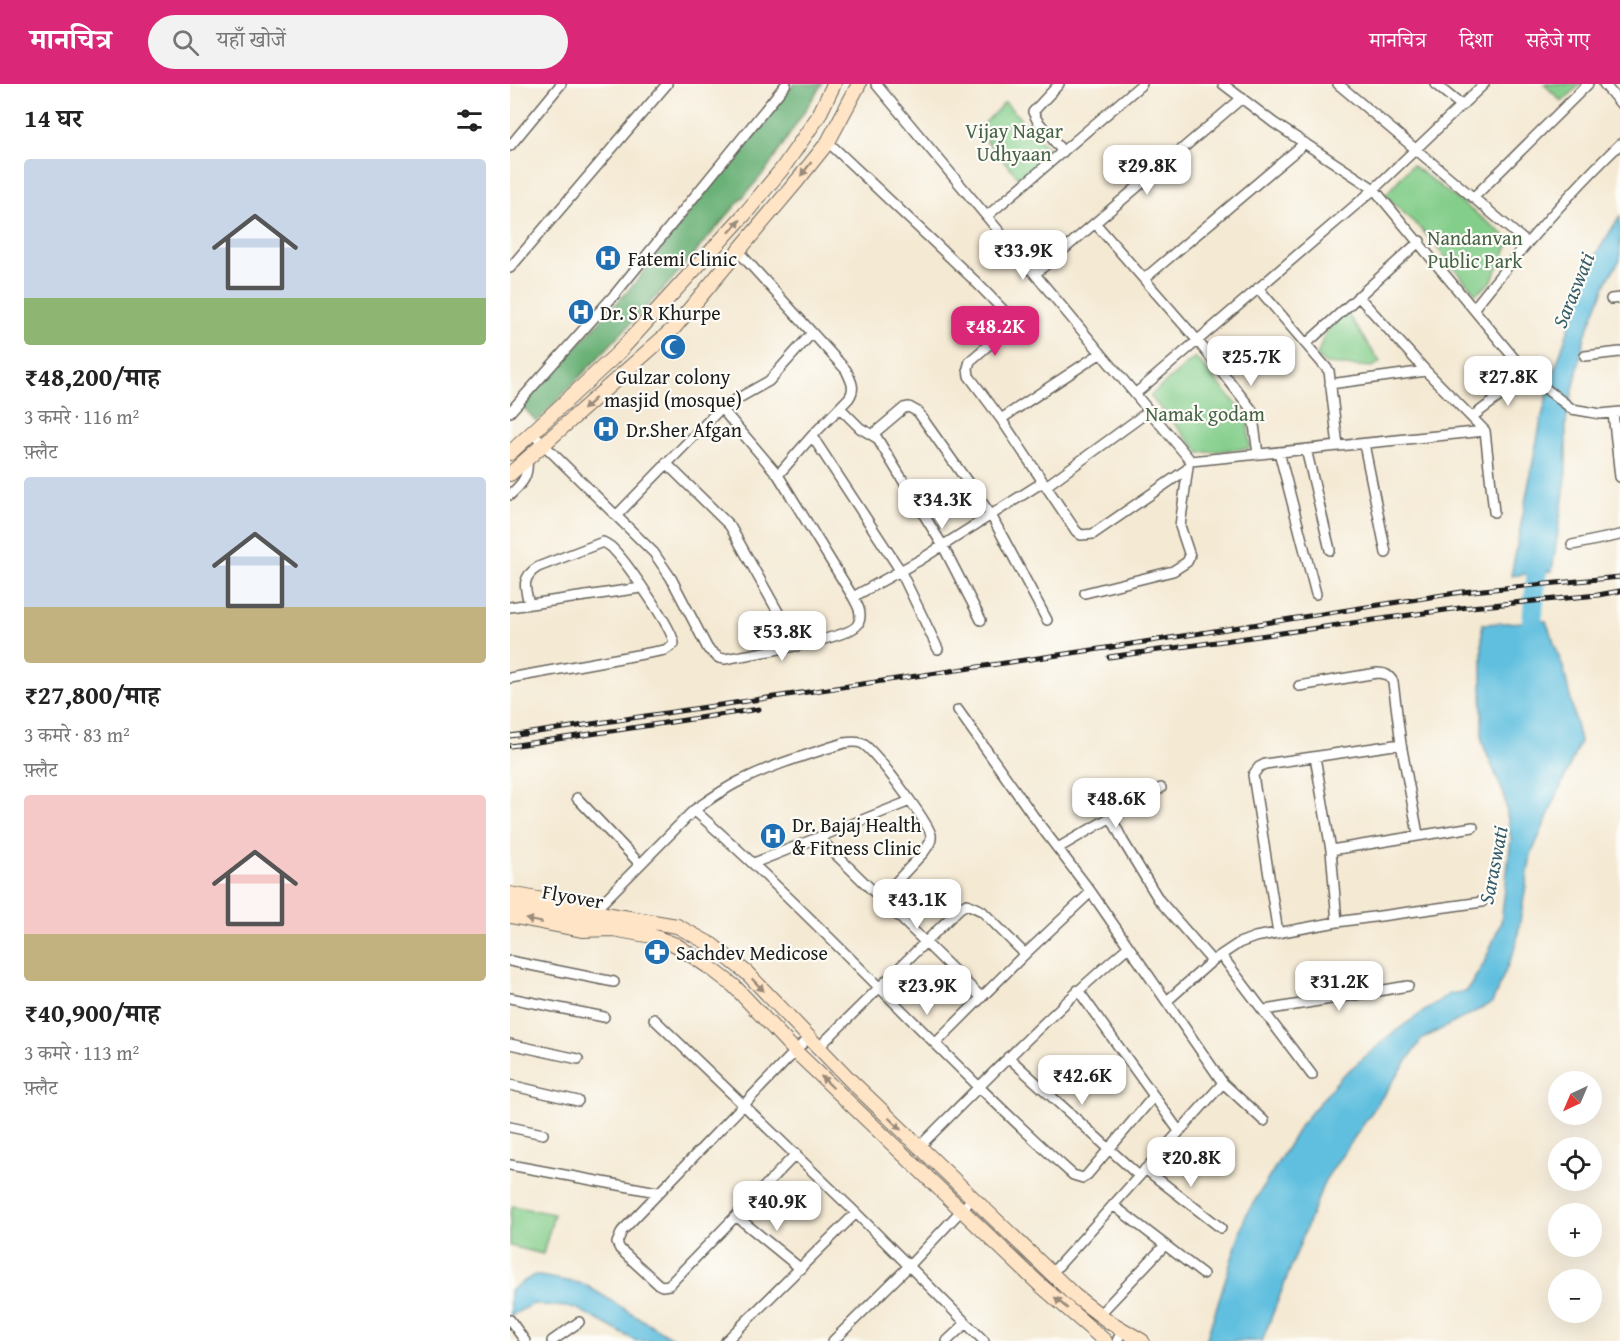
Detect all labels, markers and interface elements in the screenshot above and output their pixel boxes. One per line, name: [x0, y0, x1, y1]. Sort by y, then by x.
search box: [148, 15, 568, 69]
text: मानचित्र: [30, 18, 112, 59]
text: यहाँ खोजें: [217, 23, 286, 55]
text: मानचित्र: [1369, 24, 1426, 55]
text: दिशा: [1459, 24, 1493, 55]
text: सहेजे गए: [1526, 24, 1590, 55]
icon: search: [169, 26, 202, 59]
text: 14 घर: [24, 98, 82, 137]
icon: filters: [453, 104, 486, 137]
park label: Vijay Nagar Udhyaan: [965, 116, 1063, 168]
pin: ₹29.8K: [1098, 145, 1196, 196]
text: ₹29.8K: [1117, 150, 1177, 179]
one-way arrow: [801, 162, 813, 177]
icon: home: [201, 198, 309, 306]
one-way arrow: [728, 219, 741, 234]
park label: Nandanvan Public Park: [1427, 223, 1523, 275]
pin: ₹33.9K: [974, 230, 1072, 281]
text: ₹33.9K: [993, 235, 1053, 264]
hospital icon: Fatemi Clinic: [593, 243, 623, 273]
place label: Fatemi Clinic: [628, 244, 737, 273]
water label: Saraswati: [1544, 247, 1602, 332]
hospital icon: Dr. S R Khurpe: [566, 297, 596, 327]
place label: Dr. S R Khurpe: [600, 298, 721, 327]
pin: ₹48.2K: [946, 306, 1044, 357]
text: ₹48.2K: [965, 311, 1025, 340]
mosque icon: Gulzar colony masjid (mosque): [658, 332, 688, 362]
pin: ₹25.7K: [1202, 336, 1300, 387]
text: ₹25.7K: [1221, 341, 1281, 370]
pin: ₹27.8K: [1459, 356, 1557, 407]
text: ₹48,200/माह: [24, 357, 160, 396]
text: ₹27.8K: [1478, 361, 1538, 390]
place label: Gulzar colony masjid (mosque): [604, 362, 742, 414]
one-way arrow: [582, 397, 597, 410]
park label: Namak godam: [1145, 399, 1265, 428]
text: 3 कमरे · 116 m²: [24, 402, 139, 431]
hospital icon: Dr.Sher Afgan: [591, 414, 621, 444]
place label: Dr.Sher Afgan: [626, 415, 742, 444]
text: फ़्लैट: [24, 437, 57, 466]
pin: ₹34.3K: [893, 479, 991, 530]
text: ₹34.3K: [912, 484, 972, 513]
icon: home: [201, 516, 309, 624]
pin: ₹53.8K: [733, 611, 831, 662]
text: ₹53.8K: [752, 616, 812, 645]
text: ₹27,800/माह: [24, 675, 160, 714]
text: 3 कमरे · 83 m²: [24, 720, 130, 749]
text: फ़्लैट: [24, 755, 57, 784]
pin: ₹48.6K: [1067, 778, 1165, 829]
text: ₹48.6K: [1086, 783, 1146, 812]
place label: Dr. Bajaj Health & Fitness Clinic: [792, 810, 922, 862]
hospital icon: Dr. Bajaj Health & Fitness Clinic: [758, 821, 788, 851]
water label: Saraswati: [1470, 823, 1516, 907]
icon: home: [201, 834, 309, 942]
street label: Flyover: [540, 876, 606, 916]
pin: ₹43.1K: [868, 879, 966, 930]
text: ₹43.1K: [887, 884, 947, 913]
one-way arrow: [525, 915, 543, 925]
pharmacy icon: Sachdev Medicose: [642, 937, 672, 967]
place label: Sachdev Medicose: [676, 938, 828, 967]
pin: ₹31.2K: [1290, 961, 1388, 1012]
pin: ₹23.9K: [878, 965, 976, 1016]
text: ₹31.2K: [1309, 966, 1369, 995]
text: ₹23.9K: [897, 970, 957, 999]
one-way arrow: [751, 978, 765, 992]
text: ₹40,900/माह: [24, 993, 160, 1032]
text: 3 कमरे · 113 m²: [24, 1038, 139, 1067]
pin: ₹42.6K: [1033, 1055, 1131, 1106]
text: ₹42.6K: [1052, 1060, 1112, 1089]
north arrow: [1548, 1071, 1602, 1125]
map controls: [1548, 1071, 1602, 1323]
text: फ़्लैट: [24, 1073, 57, 1102]
one-way arrow: [821, 1076, 835, 1090]
one-way arrow: [887, 1117, 902, 1130]
pin: ₹20.8K: [1142, 1137, 1240, 1188]
button: locate: [1548, 1137, 1602, 1191]
text: ₹20.8K: [1161, 1142, 1221, 1171]
pin: ₹40.9K: [728, 1181, 826, 1232]
text: ₹40.9K: [747, 1186, 807, 1215]
button: +: [1548, 1203, 1602, 1257]
button: −: [1548, 1269, 1602, 1323]
one-way arrow: [1054, 1297, 1069, 1310]

